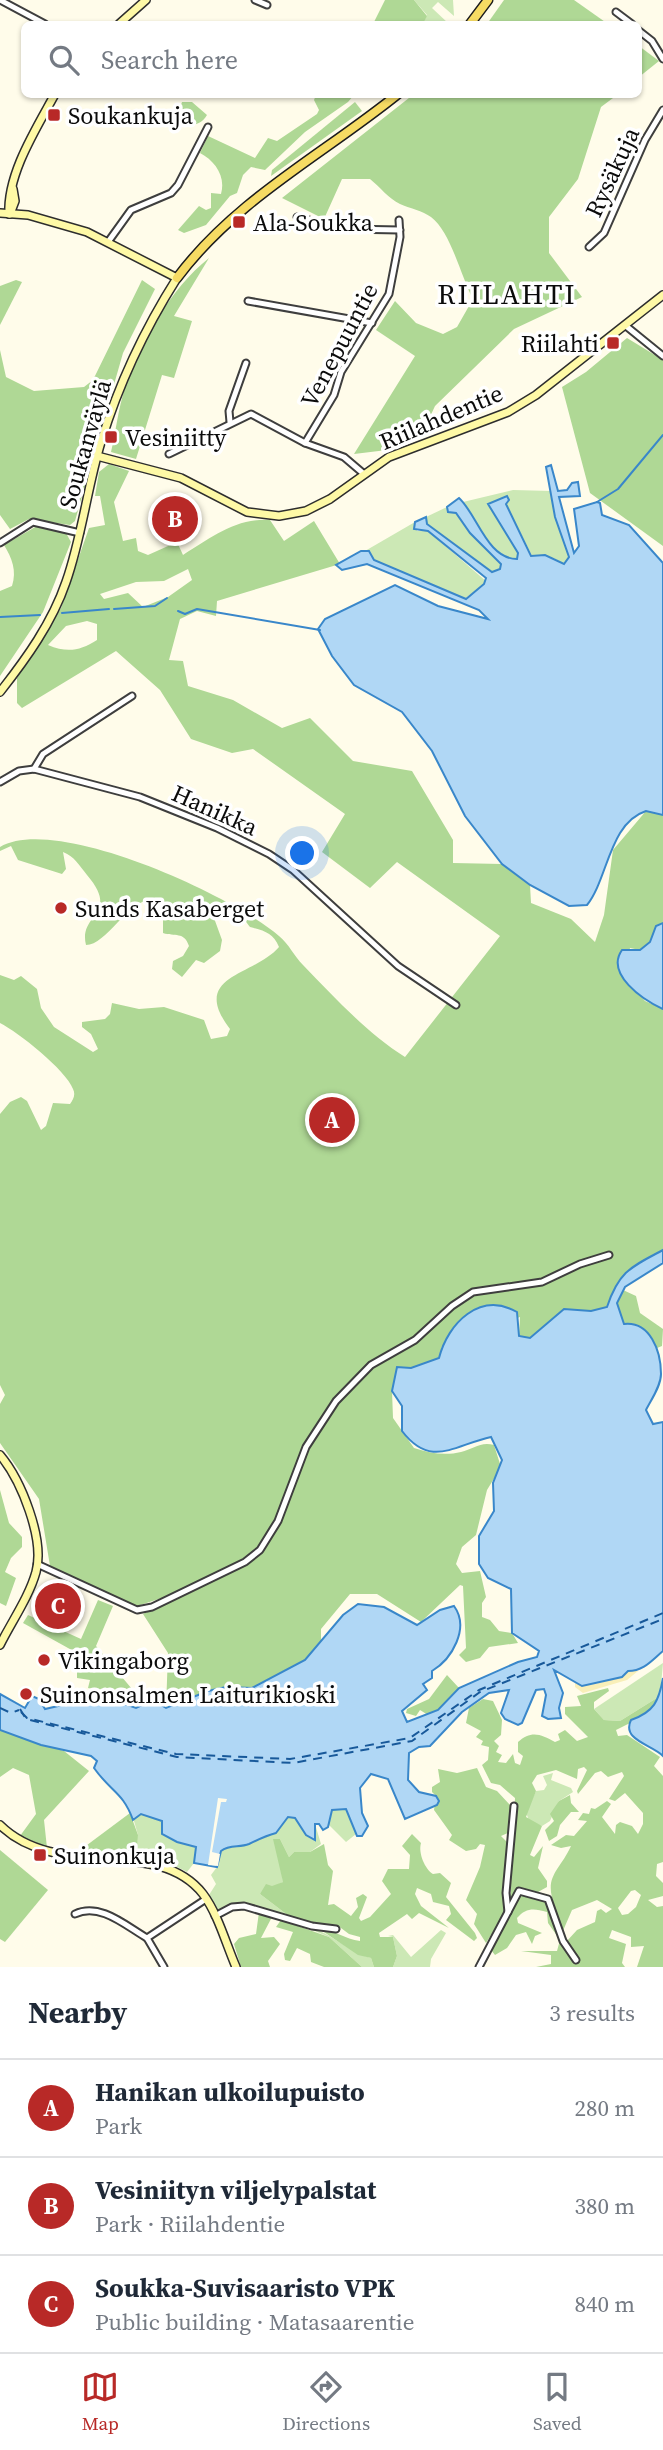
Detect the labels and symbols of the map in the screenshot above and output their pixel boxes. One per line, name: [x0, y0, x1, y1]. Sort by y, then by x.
place label: Soukankuja: [68, 99, 194, 132]
marker: Soukankuja: [46, 107, 62, 123]
street label: Rysäkuja: [577, 121, 648, 222]
place label: Ala-Soukka: [253, 206, 374, 239]
marker: Ala-Soukka: [231, 214, 247, 230]
district label: RIILAHTI: [437, 275, 577, 313]
street label: Venepuuntie: [292, 277, 386, 413]
place label: Riilahti: [521, 327, 599, 360]
marker: Riilahti: [605, 335, 621, 351]
street label: Soukanväylä: [51, 375, 119, 512]
street label: Riilahdentie: [374, 376, 508, 458]
place label: Vesiniitty: [125, 421, 227, 454]
marker: Vesiniitty: [103, 429, 119, 445]
pin: B: [152, 493, 198, 545]
street label: Hanikka: [167, 776, 264, 844]
your location: [285, 836, 319, 870]
place label: Sunds Kasaberget: [75, 892, 264, 925]
marker: Sunds Kasaberget: [53, 900, 69, 916]
pin: A: [309, 1094, 355, 1146]
pin: C: [35, 1580, 81, 1632]
place label: Vikingaborg: [58, 1644, 189, 1677]
marker: Vikingaborg: [36, 1652, 52, 1668]
place label: Suinonsalmen Laiturikioski: [40, 1678, 336, 1711]
marker: Suinonsalmen Laiturikioski: [18, 1686, 34, 1702]
place label: Suinonkuja: [54, 1839, 176, 1872]
marker: Suinonkuja: [32, 1847, 48, 1863]

